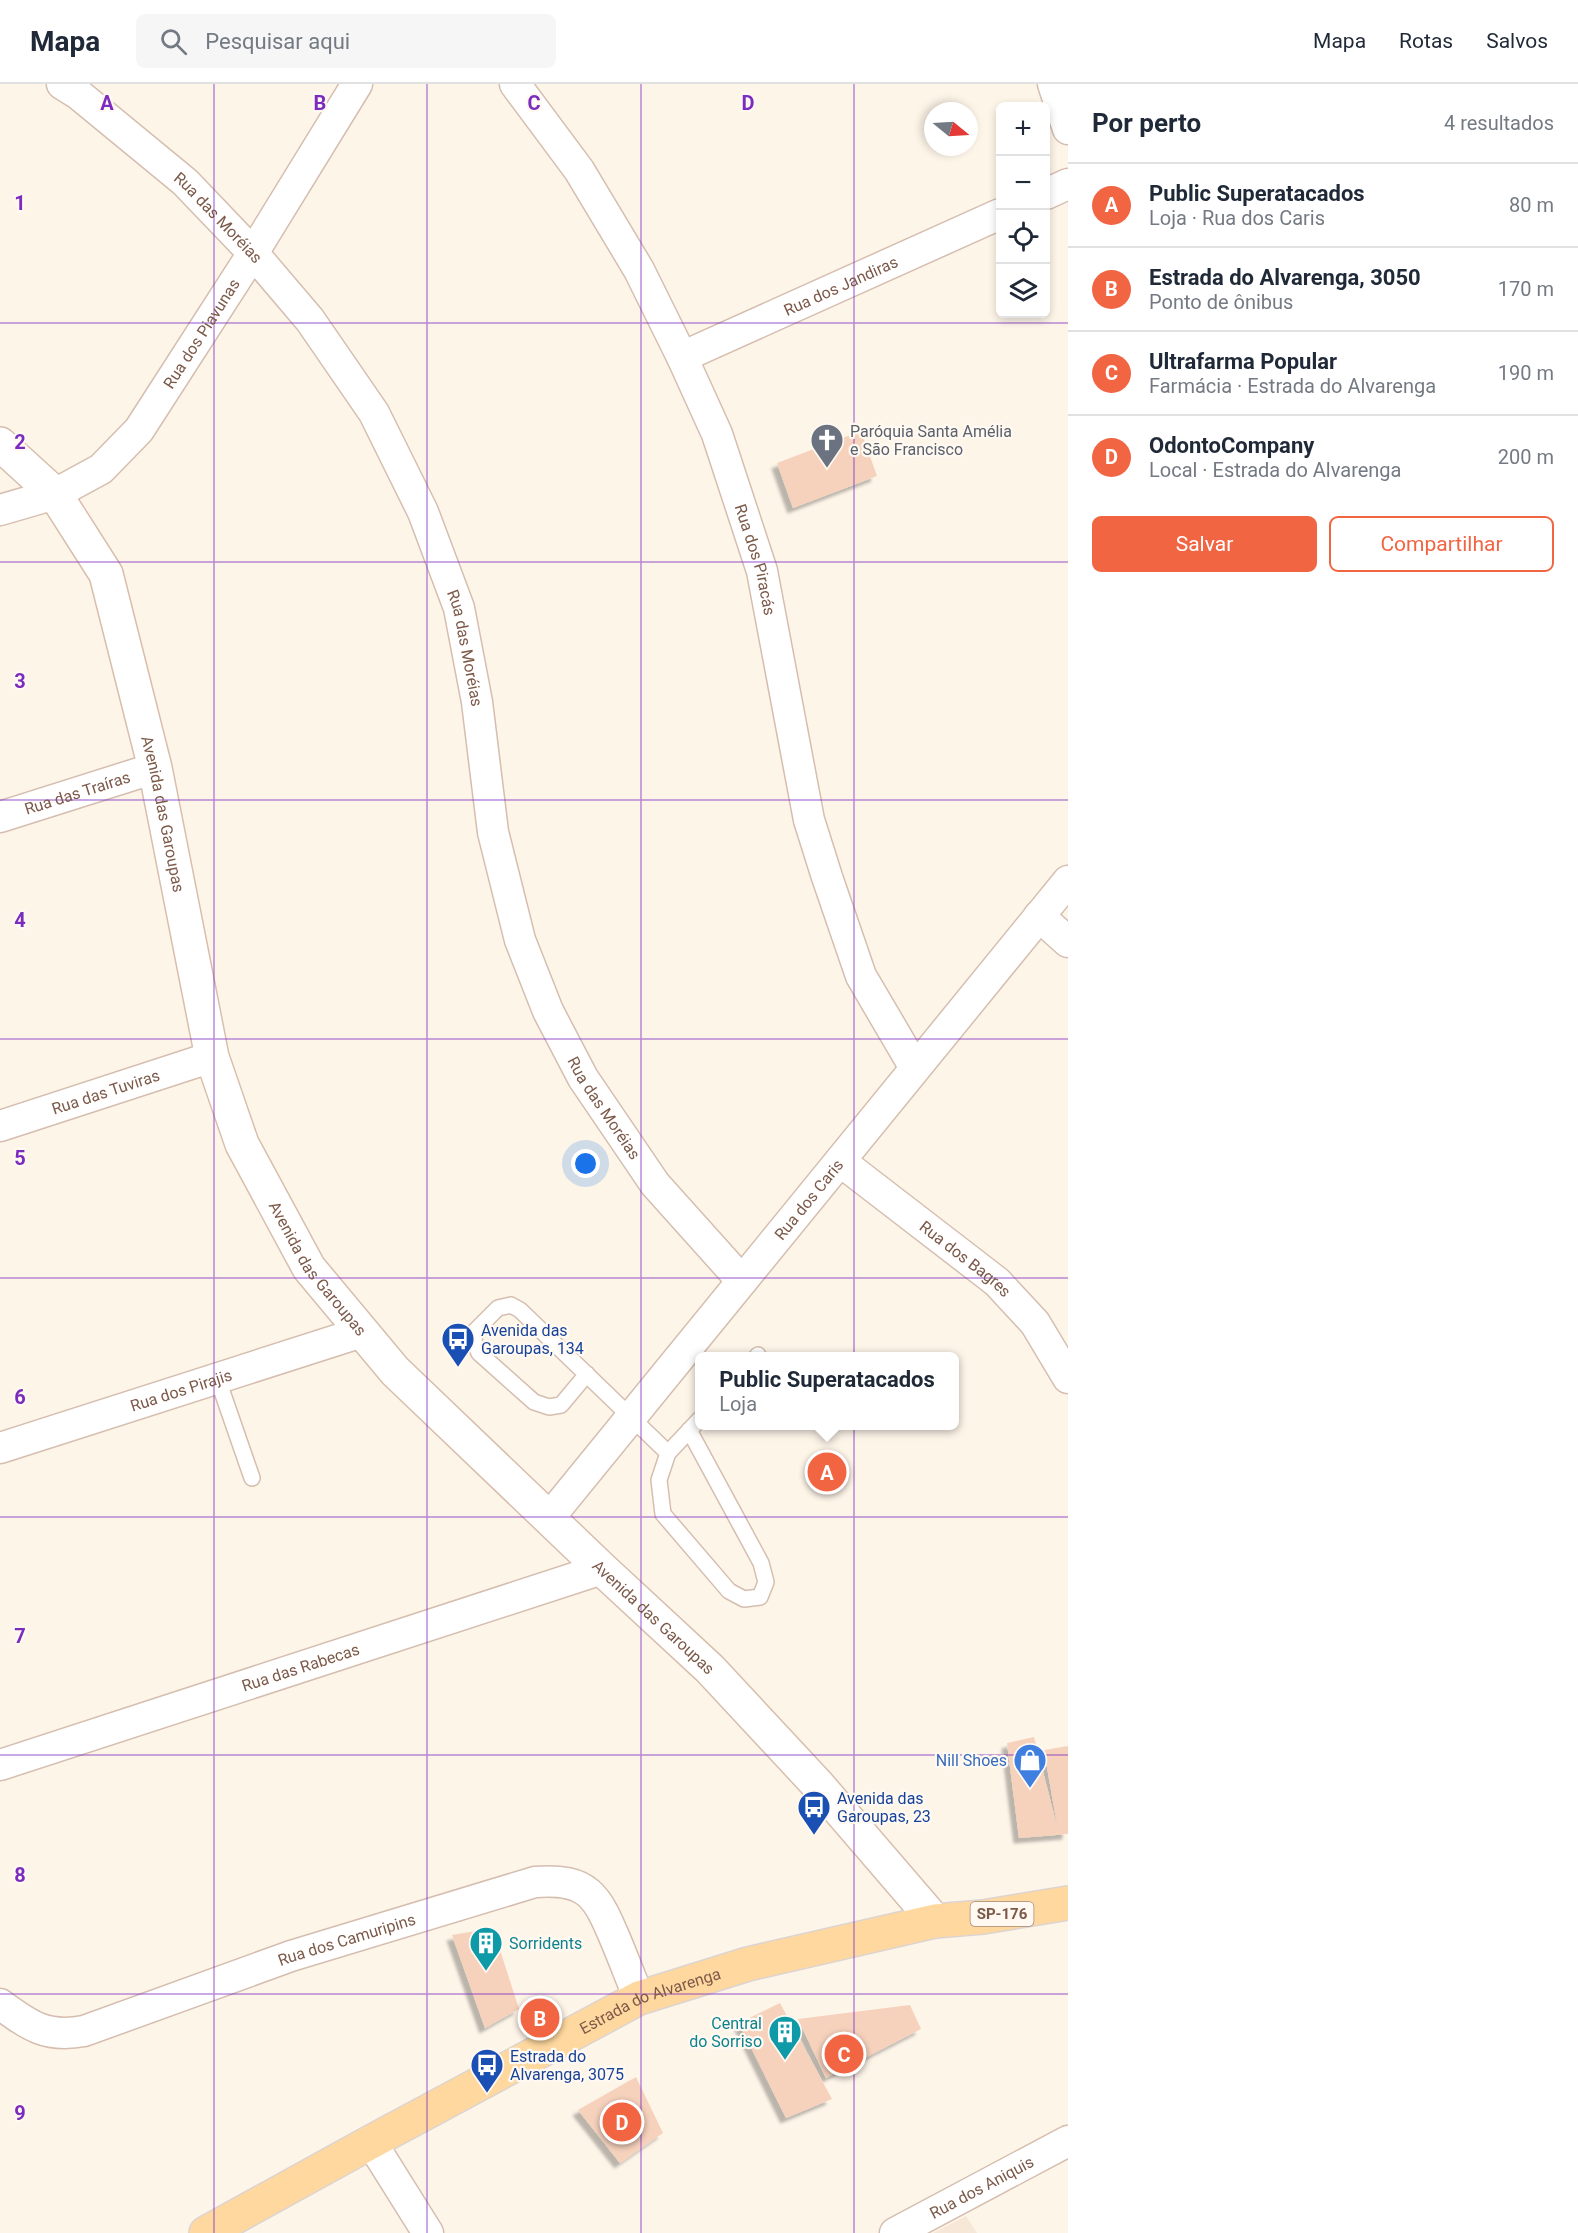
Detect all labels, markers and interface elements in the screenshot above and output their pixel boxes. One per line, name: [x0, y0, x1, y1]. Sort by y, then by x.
search box: [136, 14, 556, 68]
text: Mapa: [30, 25, 100, 58]
icon: search: [157, 25, 190, 58]
text: Pesquisar aqui: [205, 29, 350, 54]
text: Mapa: [1313, 29, 1366, 53]
text: Rotas: [1399, 29, 1453, 53]
text: Salvos: [1486, 29, 1548, 53]
text: A: [100, 91, 114, 115]
text: B: [314, 91, 326, 115]
text: C: [527, 91, 541, 115]
text: D: [742, 91, 755, 115]
north arrow: [924, 102, 978, 156]
map controls: [996, 102, 1050, 318]
button: +: [996, 102, 1050, 156]
text: Por perto: [1092, 108, 1201, 138]
text: 4 resultados: [1444, 111, 1554, 135]
button: −: [996, 156, 1050, 210]
street label: Rua das Moréias: [170, 168, 266, 267]
text: Public Superatacados: [1149, 181, 1365, 206]
text: 1: [14, 191, 26, 215]
text: A: [1105, 193, 1118, 217]
text: 80 m: [1509, 193, 1554, 217]
text: Loja · Rua dos Caris: [1149, 206, 1325, 230]
button: locate: [996, 210, 1050, 264]
street label: Rua dos Jandiras: [781, 252, 901, 320]
button: layers: [996, 264, 1050, 318]
text: Estrada do Alvarenga, 3050: [1149, 265, 1421, 290]
street label: Rua dos Piavunas: [159, 275, 244, 392]
text: B: [1105, 277, 1118, 301]
text: 170 m: [1498, 277, 1554, 301]
text: Ponto de ônibus: [1149, 290, 1293, 314]
text: Ultrafarma Popular: [1149, 349, 1337, 374]
text: C: [1105, 361, 1118, 385]
text: 190 m: [1498, 361, 1554, 385]
text: Farmácia · Estrada do Alvarenga: [1149, 374, 1436, 398]
church icon: Paróquia Santa Amélia e São Francisco: [809, 422, 845, 469]
place label: Paróquia Santa Amélia e São Francisco: [850, 422, 1012, 459]
text: 2: [14, 430, 26, 454]
text: OdontoCompany: [1149, 433, 1314, 458]
text: D: [1105, 445, 1118, 469]
text: 200 m: [1498, 445, 1554, 469]
text: Local · Estrada do Alvarenga: [1149, 458, 1401, 482]
street label: Rua dos Piracás: [731, 502, 779, 617]
button: Salvar: [1092, 516, 1317, 572]
button: Compartilhar: [1329, 516, 1554, 572]
street label: Rua das Moréias: [443, 587, 486, 707]
text: 3: [14, 669, 26, 693]
street label: Avenida das Garoupas: [137, 734, 188, 894]
street label: Rua das Traíras: [22, 767, 133, 819]
text: 4: [14, 908, 26, 932]
street label: Rua das Moréias: [563, 1053, 644, 1163]
street label: Rua das Tuviras: [49, 1066, 162, 1119]
text: 5: [14, 1146, 26, 1170]
your location: [571, 1149, 600, 1178]
street label: Rua dos Caris: [771, 1156, 847, 1244]
street label: Avenida das Garoupas: [265, 1198, 370, 1340]
street label: Rua dos Bagres: [916, 1217, 1015, 1301]
bus stop icon: Avenida das Garoupas, 134: [440, 1321, 476, 1368]
place label: Avenida das Garoupas, 134: [481, 1321, 584, 1358]
popup: [695, 1352, 959, 1430]
street label: Rua dos Pirajis: [128, 1365, 234, 1416]
text: Public Superatacados: [719, 1367, 935, 1392]
text: 6: [14, 1385, 26, 1409]
text: Loja: [719, 1392, 757, 1416]
pin: A: [808, 1450, 846, 1494]
street label: Avenida das Garoupas: [588, 1556, 718, 1678]
text: 7: [14, 1624, 26, 1648]
street label: Rua das Rabecas: [239, 1640, 362, 1696]
shop icon: Nill Shoes: [1012, 1742, 1048, 1789]
place label: Nill Shoes: [936, 1751, 1007, 1770]
bus stop icon: Avenida das Garoupas, 23: [796, 1789, 832, 1836]
place label: Avenida das Garoupas, 23: [837, 1789, 931, 1826]
text: 8: [14, 1863, 26, 1887]
road number: SP-176: [970, 1902, 1034, 1926]
street label: Rua dos Camuripins: [275, 1910, 418, 1970]
building icon: Sorridents: [468, 1925, 504, 1972]
place label: Sorridents: [509, 1934, 582, 1953]
street label: Estrada do Alvarenga: [576, 1964, 723, 2038]
pin: B: [520, 1996, 560, 2040]
place label: Central do Sorriso: [689, 2014, 762, 2051]
building icon: Central do Sorriso: [767, 2014, 803, 2061]
pin: C: [824, 2032, 864, 2076]
bus stop icon: Estrada do Alvarenga, 3075: [469, 2047, 505, 2094]
place label: Estrada do Alvarenga, 3075: [510, 2047, 624, 2084]
pin: D: [602, 2100, 642, 2144]
text: 9: [14, 2101, 26, 2125]
street label: Rua dos Aniquis: [927, 2152, 1037, 2223]

